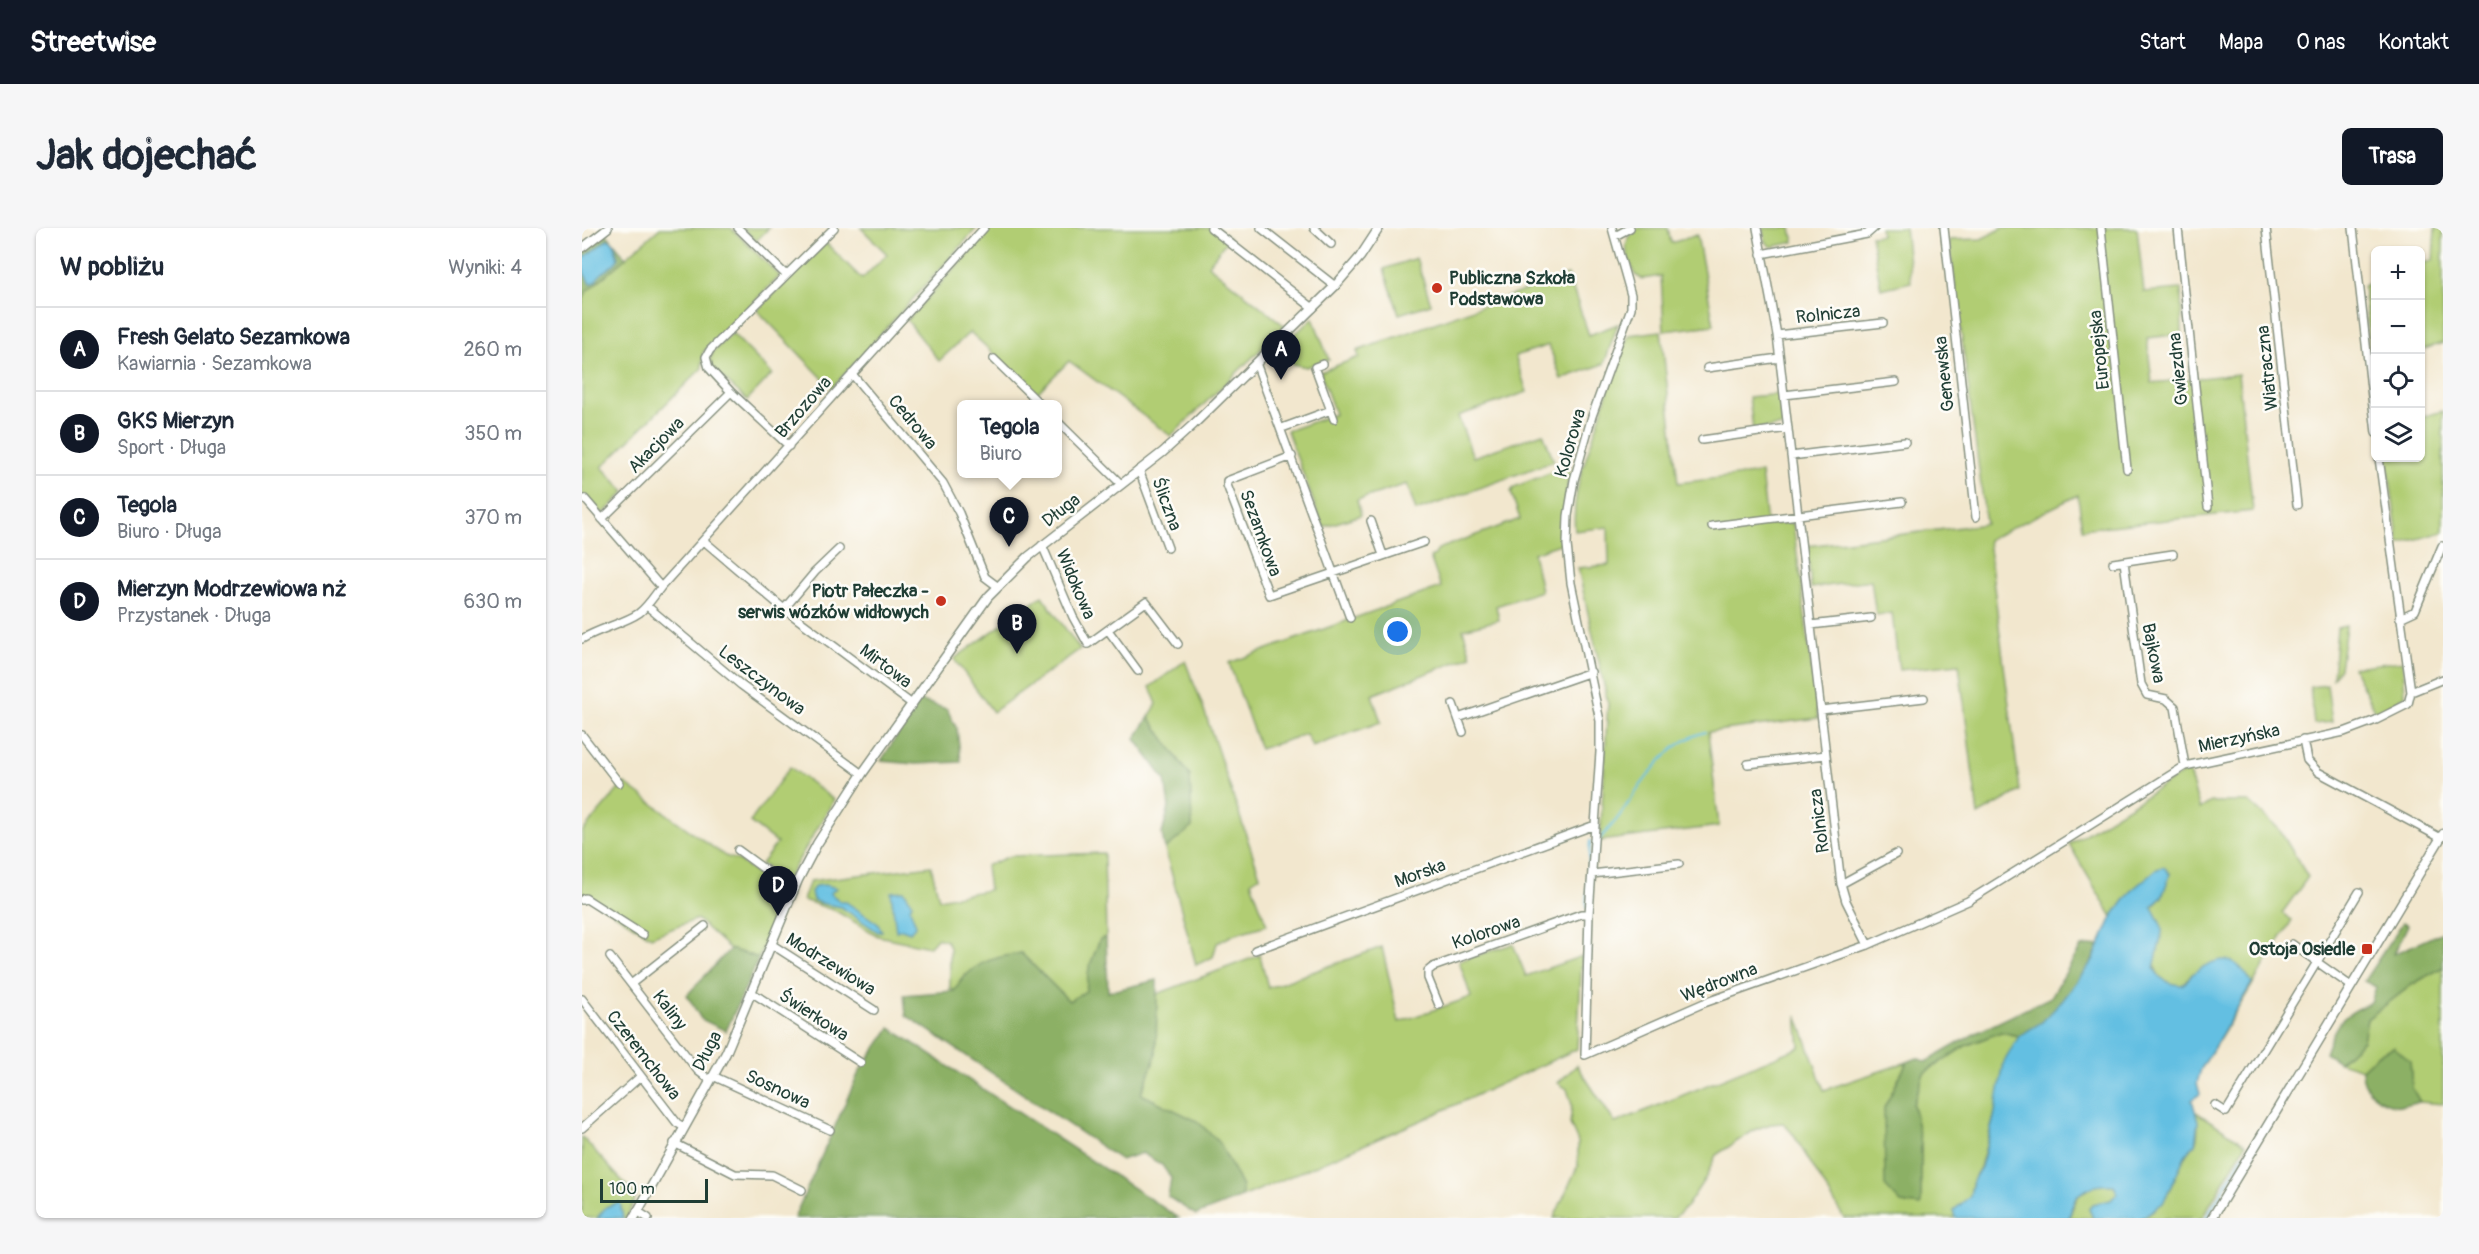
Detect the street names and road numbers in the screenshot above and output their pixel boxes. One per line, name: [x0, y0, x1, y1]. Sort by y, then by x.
street label: Rolnicza: [1795, 300, 1861, 329]
street label: Europejska: [2084, 309, 2115, 391]
street label: Wiatraczna: [2252, 324, 2283, 412]
street label: Gwiezdna: [2163, 331, 2194, 406]
street label: Genewska: [1929, 335, 1960, 413]
street label: Brzozowa: [770, 371, 837, 443]
street label: Cedrowa: [883, 390, 942, 455]
street label: Kolorowa: [1550, 406, 1591, 480]
street label: Akacjowa: [623, 412, 690, 479]
street label: Śliczna: [1146, 474, 1187, 534]
street label: Sezamkowa: [1234, 487, 1287, 580]
street label: Długa: [1038, 488, 1085, 532]
street label: Widokowa: [1050, 546, 1101, 623]
street label: Bajkowa: [2136, 621, 2171, 685]
street label: Mirtowa: [855, 639, 917, 694]
street label: Leszczynowa: [714, 640, 810, 721]
street label: Mierzyńska: [2196, 719, 2282, 758]
street label: Rolnicza: [1804, 787, 1835, 854]
street label: Morska: [1391, 854, 1449, 893]
street label: Kolorowa: [1449, 910, 1523, 955]
street label: Modrzewiowa: [782, 928, 880, 1001]
street label: Wędrowna: [1678, 957, 1761, 1008]
street label: Świerkowa: [774, 984, 853, 1047]
street label: Kaliny: [647, 986, 692, 1035]
street label: Czeremchowa: [601, 1006, 686, 1105]
street label: Długa: [688, 1027, 727, 1075]
street label: Sosnowa: [742, 1064, 814, 1114]

